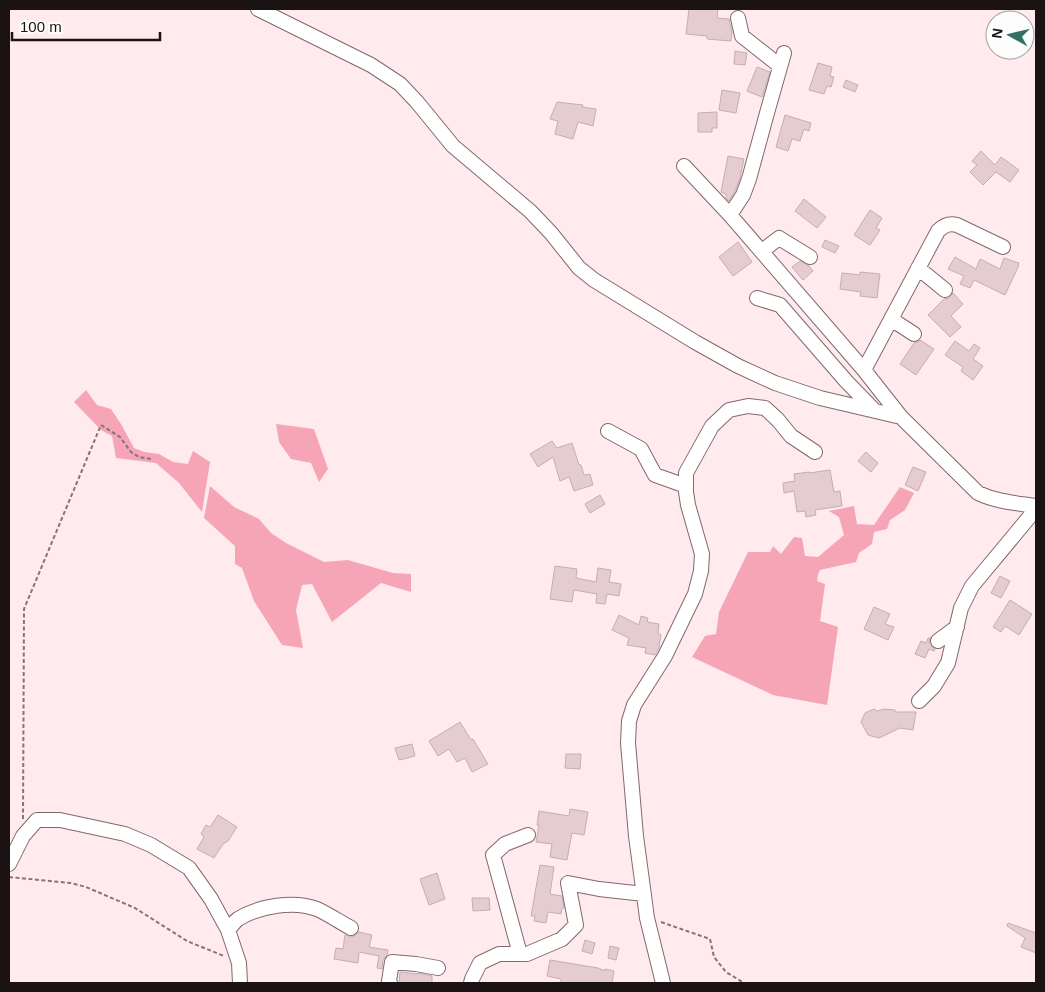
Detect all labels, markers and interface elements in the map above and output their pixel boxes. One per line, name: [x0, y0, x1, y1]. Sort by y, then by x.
scale bar: [12, 10, 160, 42]
north arrow: [985, 10, 1035, 60]
text: 100 m: [20, 18, 62, 35]
text: N: [988, 27, 1006, 39]

